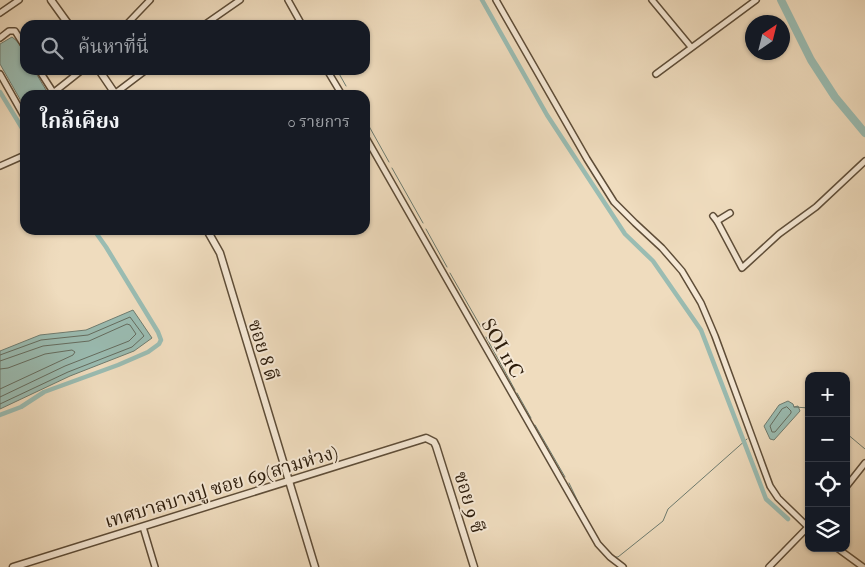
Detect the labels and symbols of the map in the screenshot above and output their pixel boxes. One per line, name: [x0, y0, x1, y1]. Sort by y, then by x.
north arrow: [745, 15, 790, 60]
street label: SOI 11C: [475, 314, 529, 383]
street label: ซอย 8 ดี: [242, 317, 284, 384]
street label: เทศบาลบางปู ซอย 69(สามห่วง): [102, 440, 341, 534]
street label: ซอย 9 ซี: [448, 469, 490, 536]

